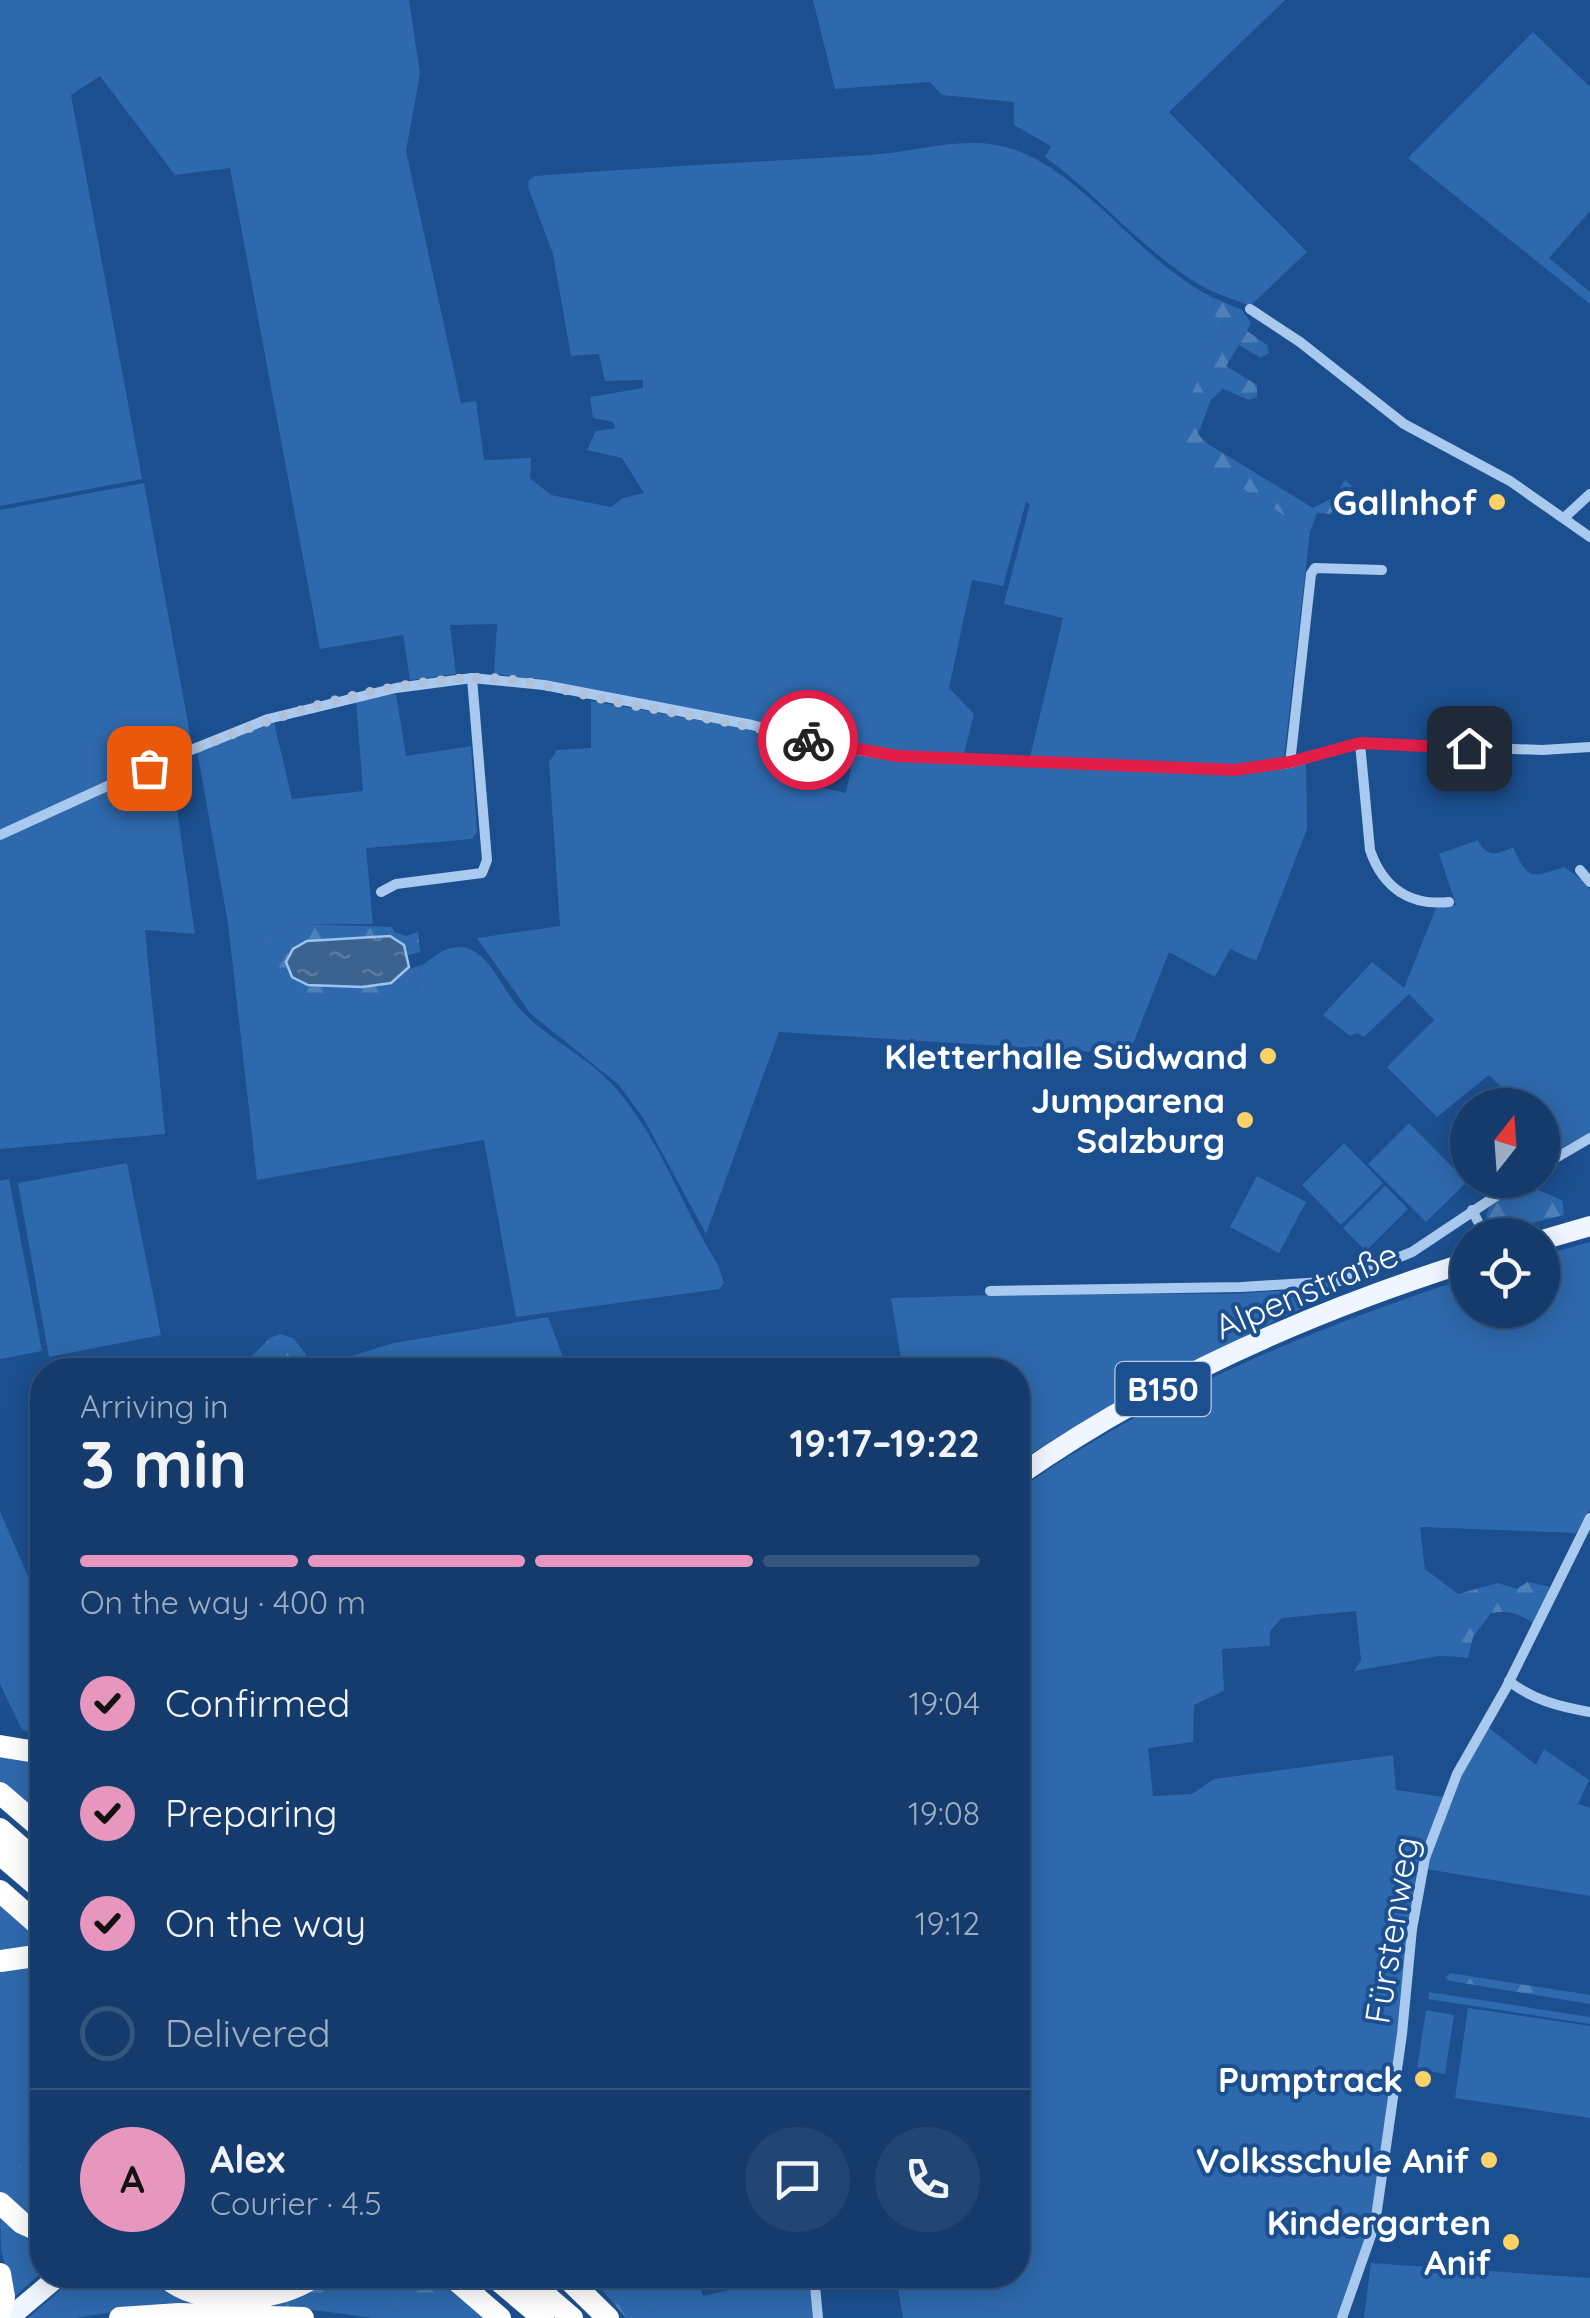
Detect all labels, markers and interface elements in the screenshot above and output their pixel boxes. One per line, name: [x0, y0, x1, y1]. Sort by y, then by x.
place label: Gallnhof: [1333, 480, 1478, 524]
marker: Gallnhof: [1486, 491, 1508, 513]
courier: [758, 690, 858, 790]
pin: [1427, 706, 1512, 791]
icon: bike: [781, 713, 836, 768]
icon: home: [1442, 721, 1497, 776]
pin: [107, 726, 192, 811]
icon: bag: [122, 741, 177, 796]
place label: Kletterhalle Südwand: [884, 1034, 1248, 1078]
marker: Kletterhalle Südwand: [1257, 1045, 1279, 1067]
place label: Jumparena Salzburg: [1031, 1078, 1225, 1162]
north arrow: [1450, 1088, 1560, 1198]
map controls: [1450, 1088, 1560, 1328]
marker: Jumparena Salzburg: [1234, 1109, 1256, 1131]
button: locate: [1450, 1218, 1560, 1328]
street label: Alpenstraße: [1207, 1232, 1405, 1348]
road number: B150: [1116, 1362, 1210, 1416]
text: Arriving in: [80, 1386, 229, 1426]
text: 19:17–19:22: [790, 1419, 980, 1467]
text: 3 min: [80, 1423, 247, 1504]
text: On the way · 400 m: [80, 1582, 366, 1622]
icon: check: [80, 1676, 135, 1731]
text: Confirmed: [165, 1679, 350, 1727]
text: 19:04: [908, 1683, 980, 1723]
icon: check: [80, 1786, 135, 1841]
text: Preparing: [165, 1789, 337, 1837]
text: 19:08: [908, 1793, 980, 1833]
street label: Fürstenweg: [1355, 1833, 1427, 2027]
icon: check: [80, 1896, 135, 1951]
text: On the way: [165, 1899, 366, 1947]
text: 19:12: [915, 1903, 980, 1943]
text: Delivered: [165, 2009, 331, 2057]
place label: Pumptrack: [1218, 2057, 1403, 2101]
marker: Pumptrack: [1412, 2068, 1434, 2090]
button: chat: [745, 2127, 850, 2232]
button: phone: [875, 2127, 980, 2232]
text: Alex: [210, 2135, 285, 2183]
place label: Volksschule Anif: [1196, 2138, 1470, 2182]
marker: Volksschule Anif: [1478, 2149, 1500, 2171]
text: A: [120, 2155, 145, 2203]
text: Courier · 4.5: [210, 2183, 382, 2223]
place label: Kindergarten Anif: [1267, 2200, 1492, 2284]
marker: Kindergarten Anif: [1500, 2231, 1522, 2253]

